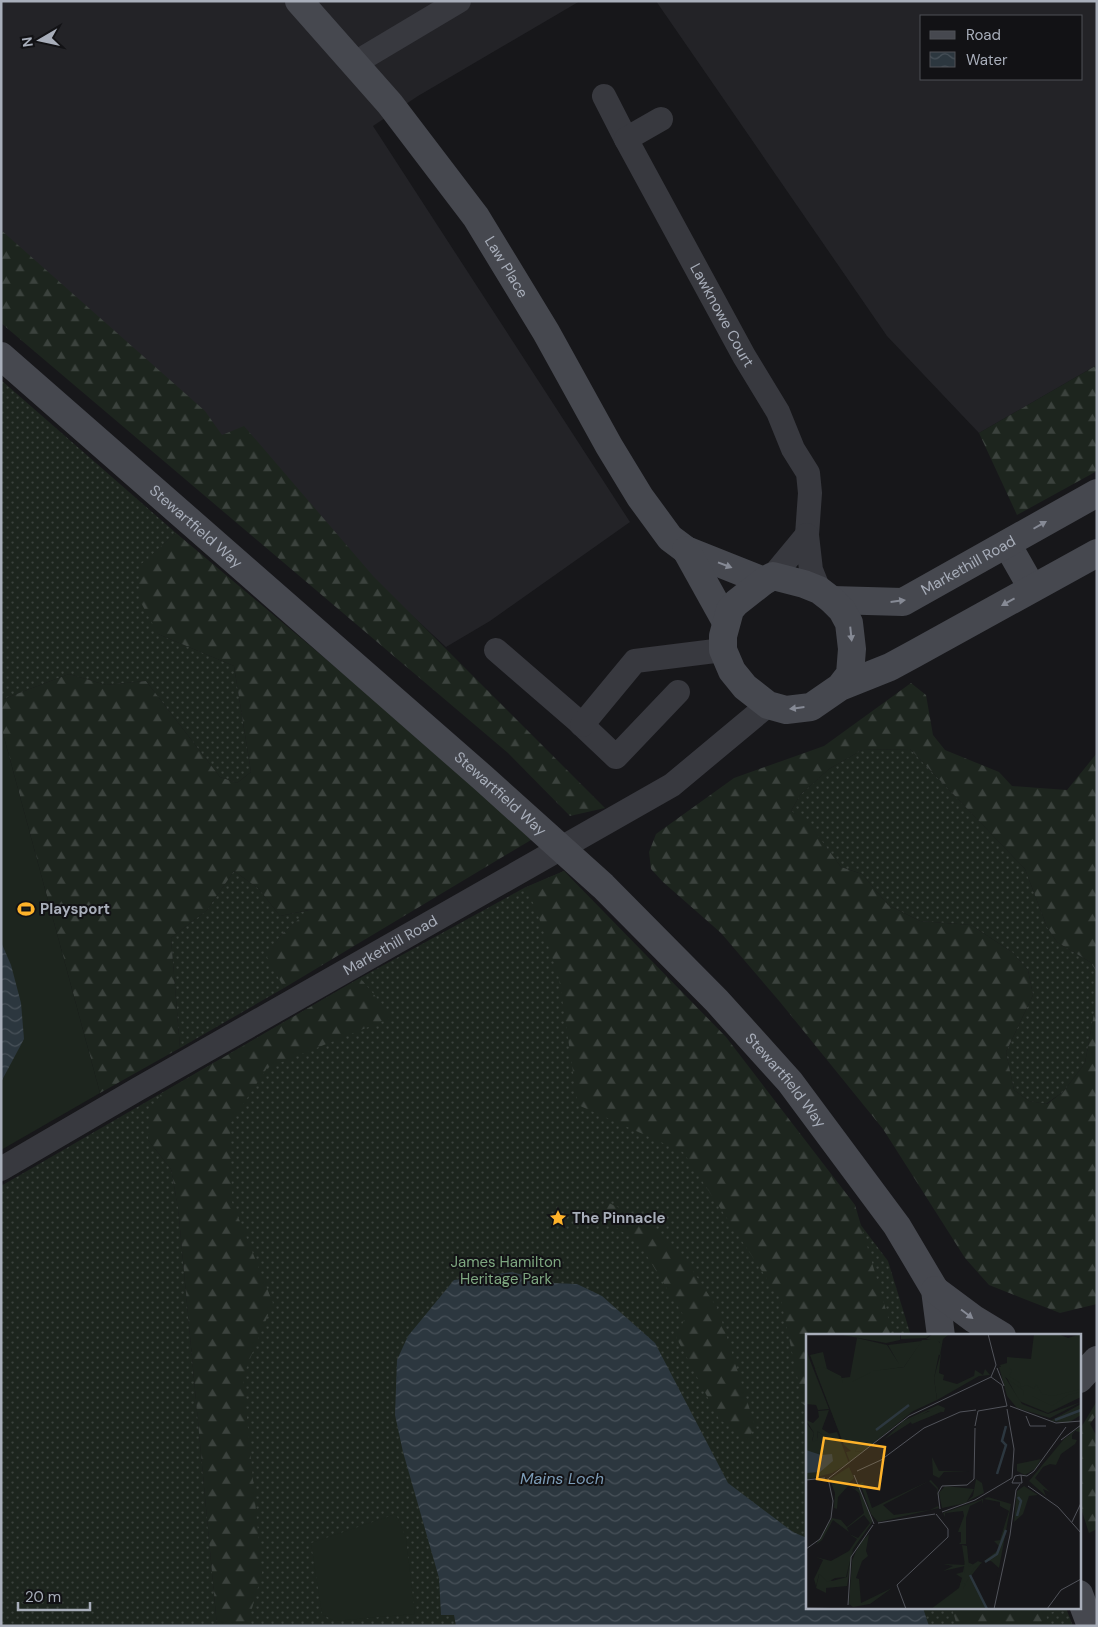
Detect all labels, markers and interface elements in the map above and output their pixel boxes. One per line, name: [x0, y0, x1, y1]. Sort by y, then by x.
north arrow: [15, 15, 65, 65]
legend: [920, 15, 1083, 80]
text: Road: [966, 25, 1001, 45]
text: N: [17, 36, 37, 48]
text: Water: [966, 50, 1008, 70]
street label: Law Place: [480, 232, 533, 302]
street label: Lawknowe Court: [685, 260, 759, 371]
street label: Stewartfield Way: [145, 480, 247, 573]
one-way arrow: [1034, 520, 1047, 529]
street label: Markethill Road: [917, 531, 1019, 600]
one-way arrow: [718, 561, 733, 569]
one-way arrow: [890, 597, 906, 605]
one-way arrow: [1001, 598, 1016, 606]
one-way arrow: [847, 626, 855, 642]
one-way arrow: [789, 705, 805, 713]
street label: Stewartfield Way: [450, 747, 551, 841]
sports icon: Playsport: [16, 899, 36, 919]
place label: Playsport: [40, 899, 110, 919]
street label: Markethill Road: [340, 911, 441, 980]
street label: Stewartfield Way: [741, 1029, 831, 1132]
place icon: The Pinnacle: [548, 1208, 568, 1228]
place label: The Pinnacle: [572, 1208, 666, 1228]
park label: James Hamilton Heritage Park: [451, 1252, 561, 1289]
one-way arrow: [960, 1309, 974, 1319]
inset map: [806, 1334, 1080, 1610]
water label: Mains Loch: [520, 1468, 604, 1489]
scale bar: [18, 1580, 90, 1612]
text: 20 m: [25, 1587, 61, 1607]

